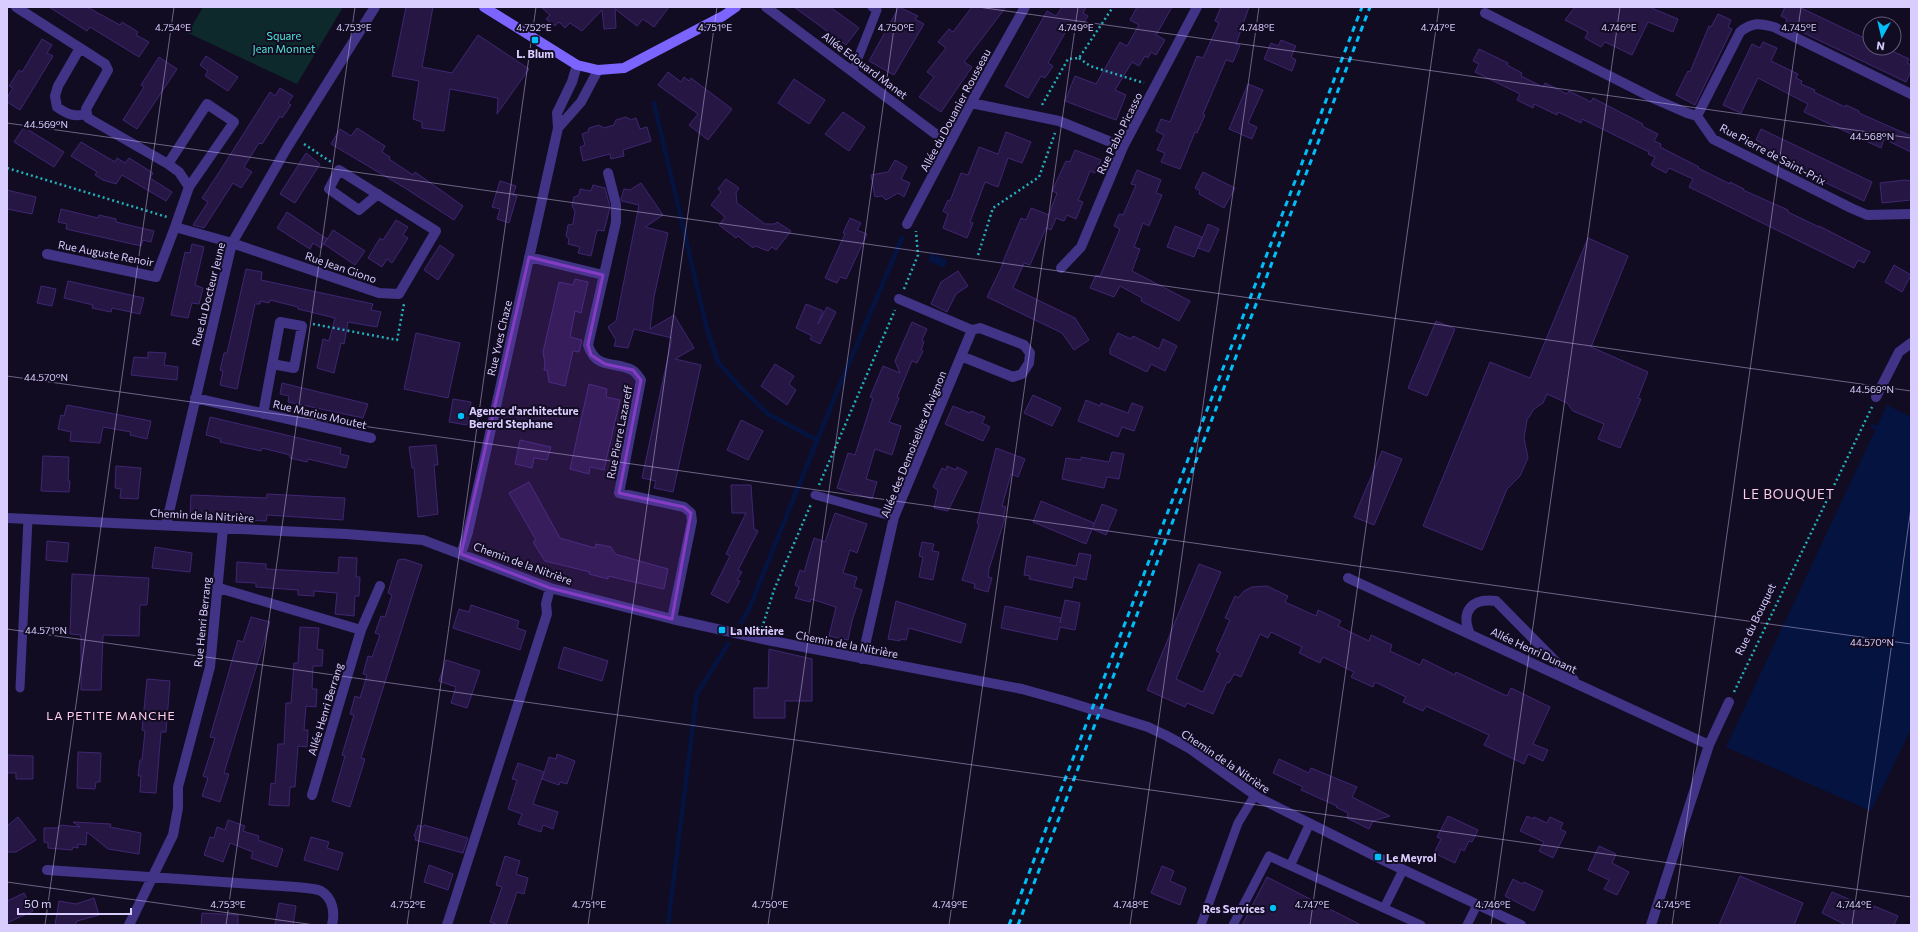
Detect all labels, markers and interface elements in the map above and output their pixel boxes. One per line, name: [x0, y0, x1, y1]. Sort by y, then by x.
north arrow: [1862, 16, 1902, 56]
text: 4.754°E: [155, 21, 191, 33]
text: 4.753°E: [336, 21, 372, 33]
text: 4.752°E: [516, 21, 552, 33]
text: 4.751°E: [698, 21, 732, 33]
text: 4.750°E: [878, 21, 914, 33]
text: 4.749°E: [1058, 21, 1094, 33]
text: 4.748°E: [1239, 21, 1275, 33]
text: 4.747°E: [1421, 21, 1455, 33]
text: 4.746°E: [1601, 21, 1637, 33]
text: 4.745°E: [1781, 21, 1817, 33]
park label: Square Jean Monnet: [252, 29, 316, 56]
street label: Allée Edouard Manet: [820, 29, 911, 102]
marker: L. Blum: [530, 35, 540, 45]
text: N: [1876, 39, 1886, 53]
place label: L. Blum: [516, 47, 554, 60]
street label: Allée du Douanier Rousseau: [917, 47, 993, 173]
street label: Rue Pablo Picasso: [1094, 90, 1145, 176]
text: 44.569°N: [24, 118, 68, 130]
street label: Rue Pierre de Saint-Prix: [1718, 121, 1828, 188]
text: 44.568°N: [1850, 130, 1894, 142]
street label: Rue Auguste Renoir: [57, 237, 156, 269]
street label: Rue du Docteur Jeune: [189, 241, 228, 347]
street label: Rue Jean Giono: [303, 249, 379, 286]
street label: Rue Yves Chaze: [484, 299, 514, 377]
street label: Allée des Demoiselles d'Avignon: [878, 369, 948, 519]
text: 44.570°N: [24, 371, 68, 383]
text: 44.569°N: [1850, 383, 1894, 395]
street label: Rue Pierre Lazareff: [604, 384, 635, 480]
street label: Rue Marius Moutet: [272, 397, 369, 431]
place label: Agence d'architecture Bererd Stephane: [469, 404, 579, 430]
marker: Agence d'architecture Bererd Stephane: [456, 411, 466, 421]
district label: LE BOUQUET: [1743, 486, 1835, 502]
street label: Chemin de la Nitrière: [150, 506, 254, 524]
street label: Chemin de la Nitrière: [472, 539, 574, 587]
street label: Rue Henri Berrang: [191, 576, 213, 668]
street label: Rue du Bouquet: [1732, 580, 1778, 657]
text: 44.571°N: [25, 624, 67, 636]
place label: La Nitrière: [730, 624, 784, 637]
street label: Allée Henri Dunant: [1489, 624, 1580, 676]
marker: La Nitrière: [717, 625, 727, 635]
street label: Chemin de la Nitrière: [795, 628, 900, 660]
text: 44.570°N: [1850, 636, 1894, 648]
street label: Allée Henri Berrang: [305, 661, 345, 757]
district label: LA PETITE MANCHE: [46, 708, 176, 722]
street label: Chemin de la Nitrière: [1179, 727, 1273, 796]
place label: Le Meyrol: [1386, 851, 1436, 864]
marker: Le Meyrol: [1373, 852, 1383, 862]
scale bar: [18, 890, 131, 916]
text: 50 m: [24, 896, 52, 910]
text: 4.753°E: [210, 898, 246, 910]
text: 4.752°E: [390, 898, 426, 910]
text: 4.751°E: [572, 898, 606, 910]
text: 4.750°E: [752, 898, 788, 910]
text: 4.749°E: [932, 898, 968, 910]
text: 4.748°E: [1113, 898, 1149, 910]
text: 4.747°E: [1295, 898, 1329, 910]
text: 4.746°E: [1475, 898, 1511, 910]
text: 4.745°E: [1655, 898, 1691, 910]
text: 4.744°E: [1836, 898, 1872, 910]
place label: Res Services: [1203, 902, 1265, 915]
marker: Res Services: [1268, 903, 1278, 913]

